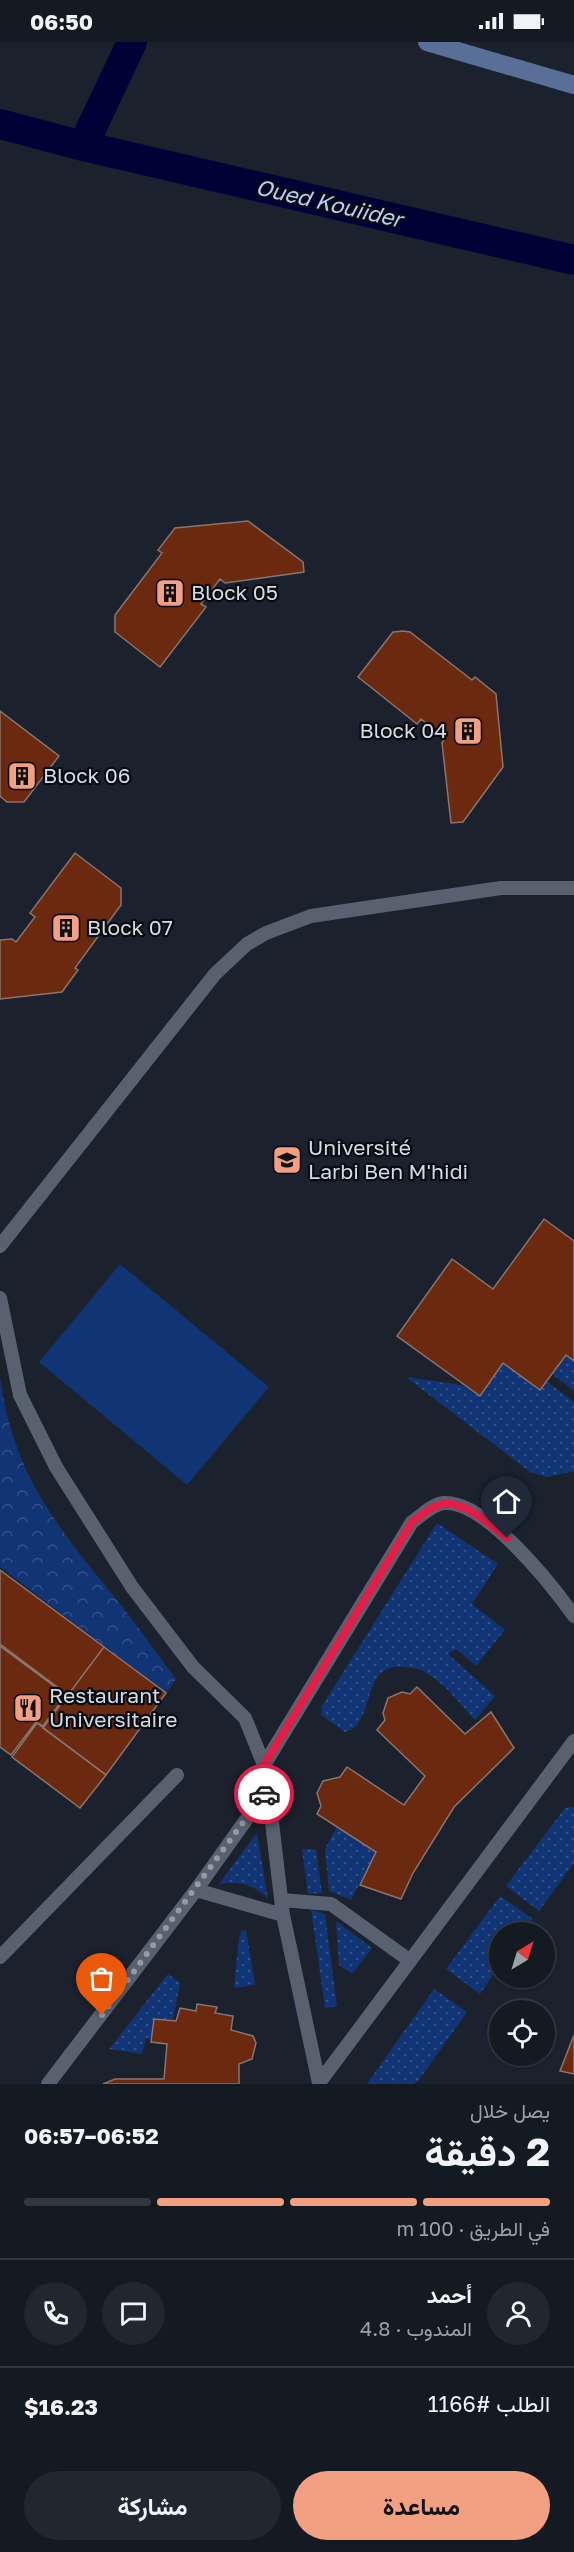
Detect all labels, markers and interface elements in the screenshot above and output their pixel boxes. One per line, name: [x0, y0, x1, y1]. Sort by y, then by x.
text: 06:50: [30, 8, 93, 35]
water label: Oued Kouiider: [253, 173, 408, 233]
building icon: Block 05: [154, 577, 186, 609]
place label: Block 05: [191, 579, 278, 605]
building icon: Block 04: [452, 715, 484, 747]
place label: Block 04: [359, 717, 447, 743]
building icon: Block 06: [6, 760, 38, 792]
place label: Block 06: [43, 762, 130, 788]
building icon: Block 07: [50, 912, 82, 944]
place label: Block 07: [87, 914, 173, 940]
place label: Université Larbi Ben M'hidi: [308, 1134, 468, 1184]
school or university icon: Université Larbi Ben M'hidi: [271, 1144, 303, 1176]
pin: [481, 1476, 532, 1538]
icon: home: [490, 1485, 523, 1518]
place label: Restaurant Universitaire: [49, 1682, 177, 1732]
restaurant icon: Restaurant Universitaire: [12, 1692, 44, 1724]
courier: [234, 1764, 294, 1824]
icon: car: [248, 1778, 281, 1811]
north arrow: [489, 1922, 555, 1988]
map controls: [489, 1922, 555, 2066]
pin: [76, 1953, 127, 2015]
icon: bag: [85, 1962, 118, 1995]
button: locate: [489, 2000, 555, 2066]
text: يصل خلال: [470, 2098, 550, 2122]
text: 06:52–06:57: [24, 2122, 159, 2149]
text: 2 دقيقة: [424, 2128, 550, 2175]
text: في الطريق · 100 m: [396, 2216, 550, 2240]
text: أحمد: [427, 2281, 472, 2308]
button: phone: [24, 2282, 87, 2345]
button: chat: [102, 2282, 165, 2345]
button: person: [487, 2282, 550, 2345]
text: المندوب · 4.8: [360, 2316, 472, 2340]
text: الطلب #1166: [428, 2390, 550, 2417]
text: $16.23: [24, 2393, 98, 2420]
button: مشاركة: [24, 2471, 281, 2540]
button: مساعدة: [293, 2471, 550, 2540]

